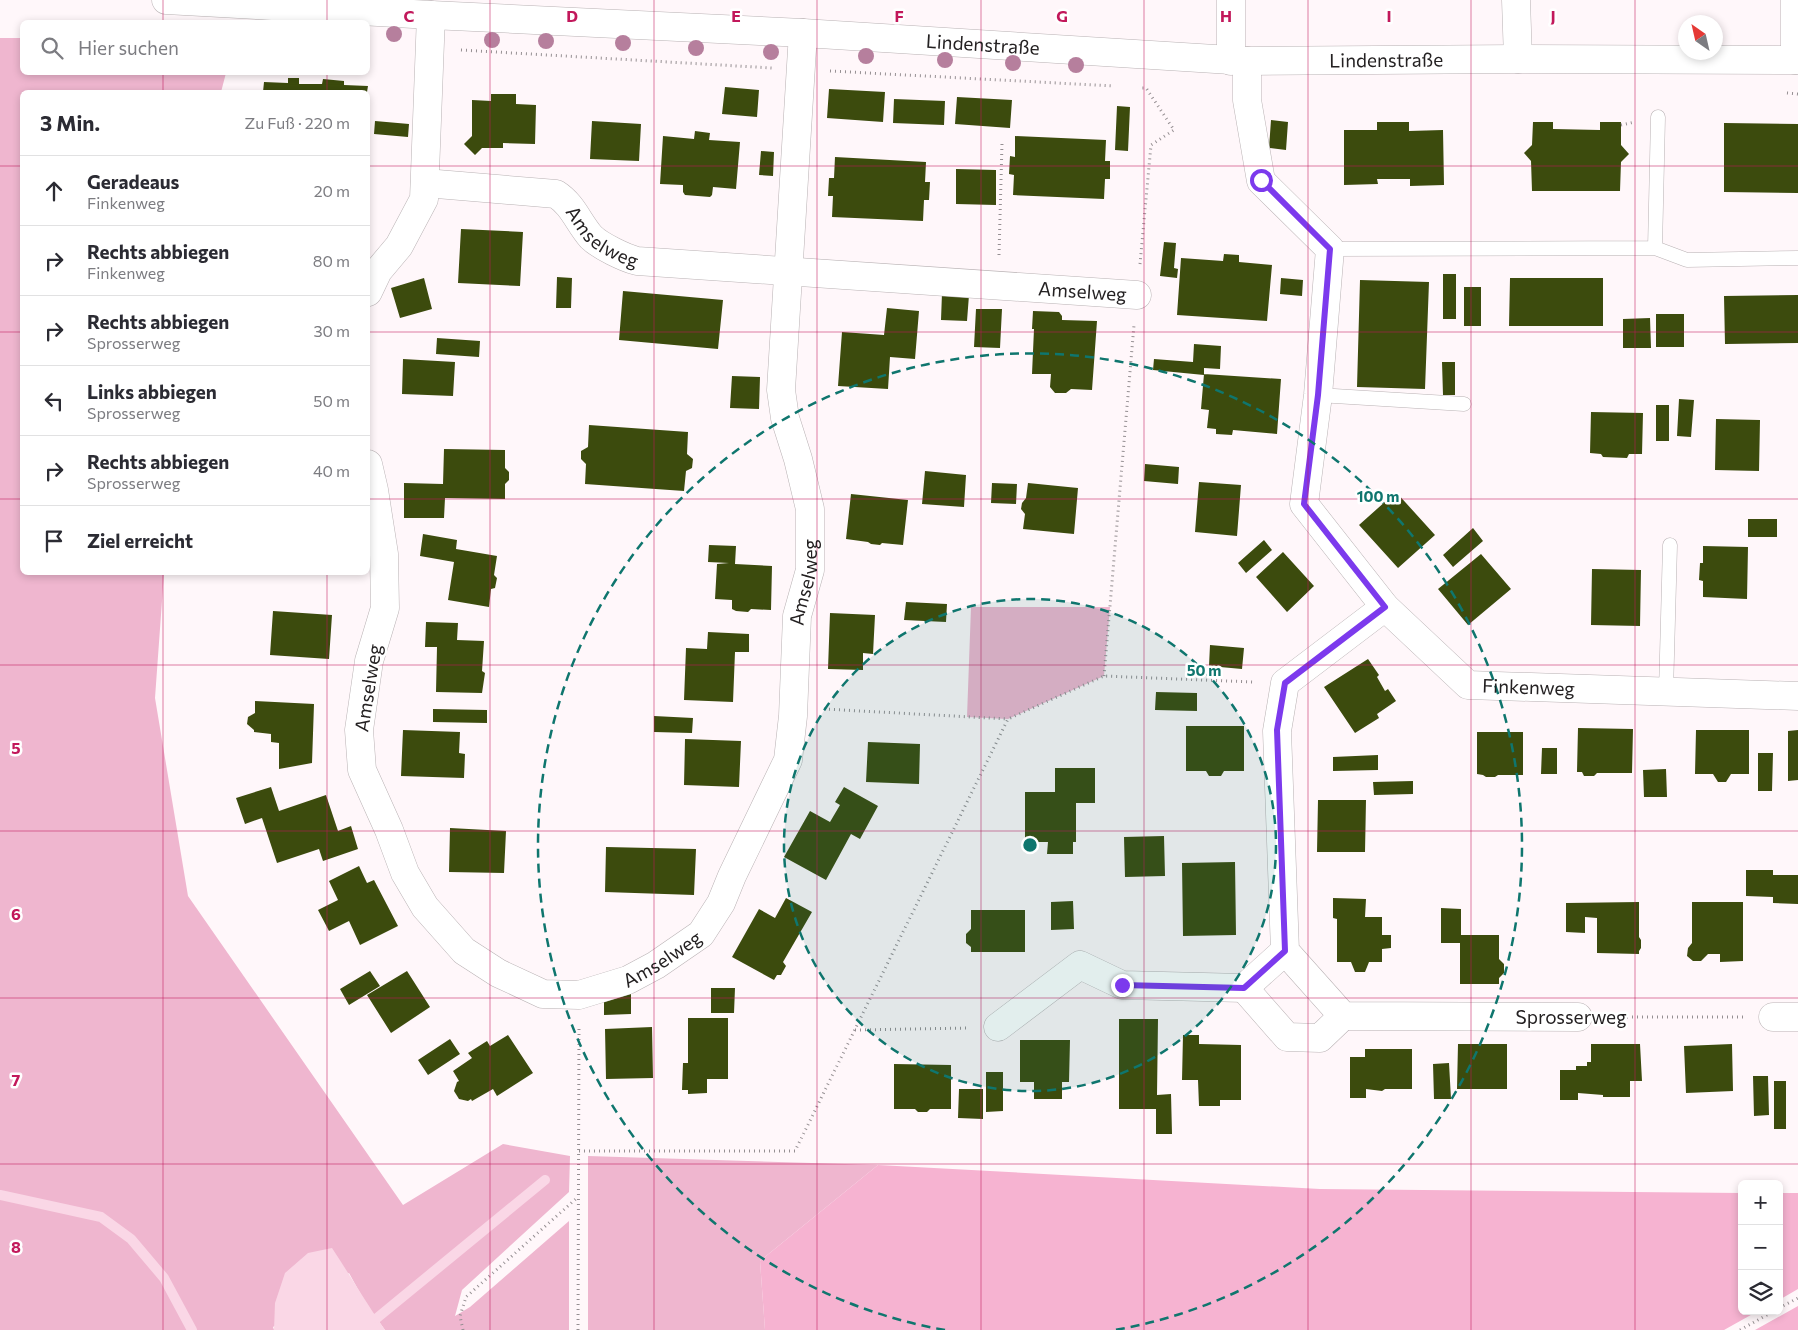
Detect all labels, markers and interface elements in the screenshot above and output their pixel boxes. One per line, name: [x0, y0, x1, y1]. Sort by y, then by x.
text: C: [404, 6, 415, 25]
text: D: [566, 6, 578, 25]
text: E: [731, 6, 741, 25]
text: F: [894, 6, 904, 25]
text: G: [1056, 6, 1068, 25]
text: H: [1220, 6, 1232, 25]
text: I: [1386, 6, 1392, 25]
text: J: [1550, 6, 1556, 25]
north arrow: [1678, 15, 1723, 60]
search box: [20, 20, 370, 75]
street label: Lindenstraße: [925, 29, 1040, 59]
icon: search: [38, 34, 66, 62]
text: Hier suchen: [78, 36, 179, 59]
street label: Lindenstraße: [1329, 48, 1443, 71]
text: 3 Min.: [40, 110, 100, 135]
text: Zu Fuß · 220 m: [245, 113, 350, 132]
route start: [1250, 169, 1273, 192]
text: Geradeaus: [87, 170, 179, 193]
icon: ahead: [40, 177, 68, 205]
text: 20 m: [314, 181, 350, 200]
text: Finkenweg: [87, 193, 165, 212]
street label: Amselweg: [562, 201, 641, 272]
text: Rechts abbiegen: [87, 240, 229, 263]
icon: right: [40, 247, 68, 275]
text: 80 m: [313, 251, 350, 270]
text: Finkenweg: [87, 263, 165, 282]
street label: Amselweg: [1038, 276, 1127, 305]
text: Rechts abbiegen: [87, 310, 229, 333]
icon: right: [40, 317, 68, 345]
text: 30 m: [313, 321, 350, 340]
text: Sprosserweg: [87, 333, 180, 352]
text: Links abbiegen: [87, 380, 217, 403]
icon: left: [40, 387, 68, 415]
text: 50 m: [313, 391, 350, 410]
text: Sprosserweg: [87, 403, 180, 422]
text: Rechts abbiegen: [87, 450, 229, 473]
icon: right: [40, 457, 68, 485]
text: 40 m: [313, 461, 350, 480]
text: Sprosserweg: [87, 473, 180, 492]
text: 100 m: [1357, 487, 1399, 505]
icon: arrive: [40, 527, 68, 555]
text: Ziel erreicht: [87, 529, 193, 552]
street label: Amselweg: [785, 539, 821, 626]
street label: Amselweg: [349, 642, 386, 733]
text: 50 m: [1187, 661, 1221, 679]
street label: Finkenweg: [1482, 673, 1575, 700]
text: 5: [11, 738, 21, 757]
centre of rings: [1021, 836, 1039, 854]
text: 6: [11, 904, 21, 923]
street label: Amselweg: [619, 925, 705, 992]
route end: [1111, 974, 1134, 997]
street label: Sprosserweg: [1516, 1005, 1626, 1028]
text: 7: [12, 1070, 21, 1089]
map controls: [1738, 1180, 1783, 1315]
button: +: [1738, 1180, 1783, 1225]
button: −: [1738, 1225, 1783, 1270]
text: 8: [11, 1237, 21, 1256]
button: layers: [1738, 1270, 1783, 1315]

